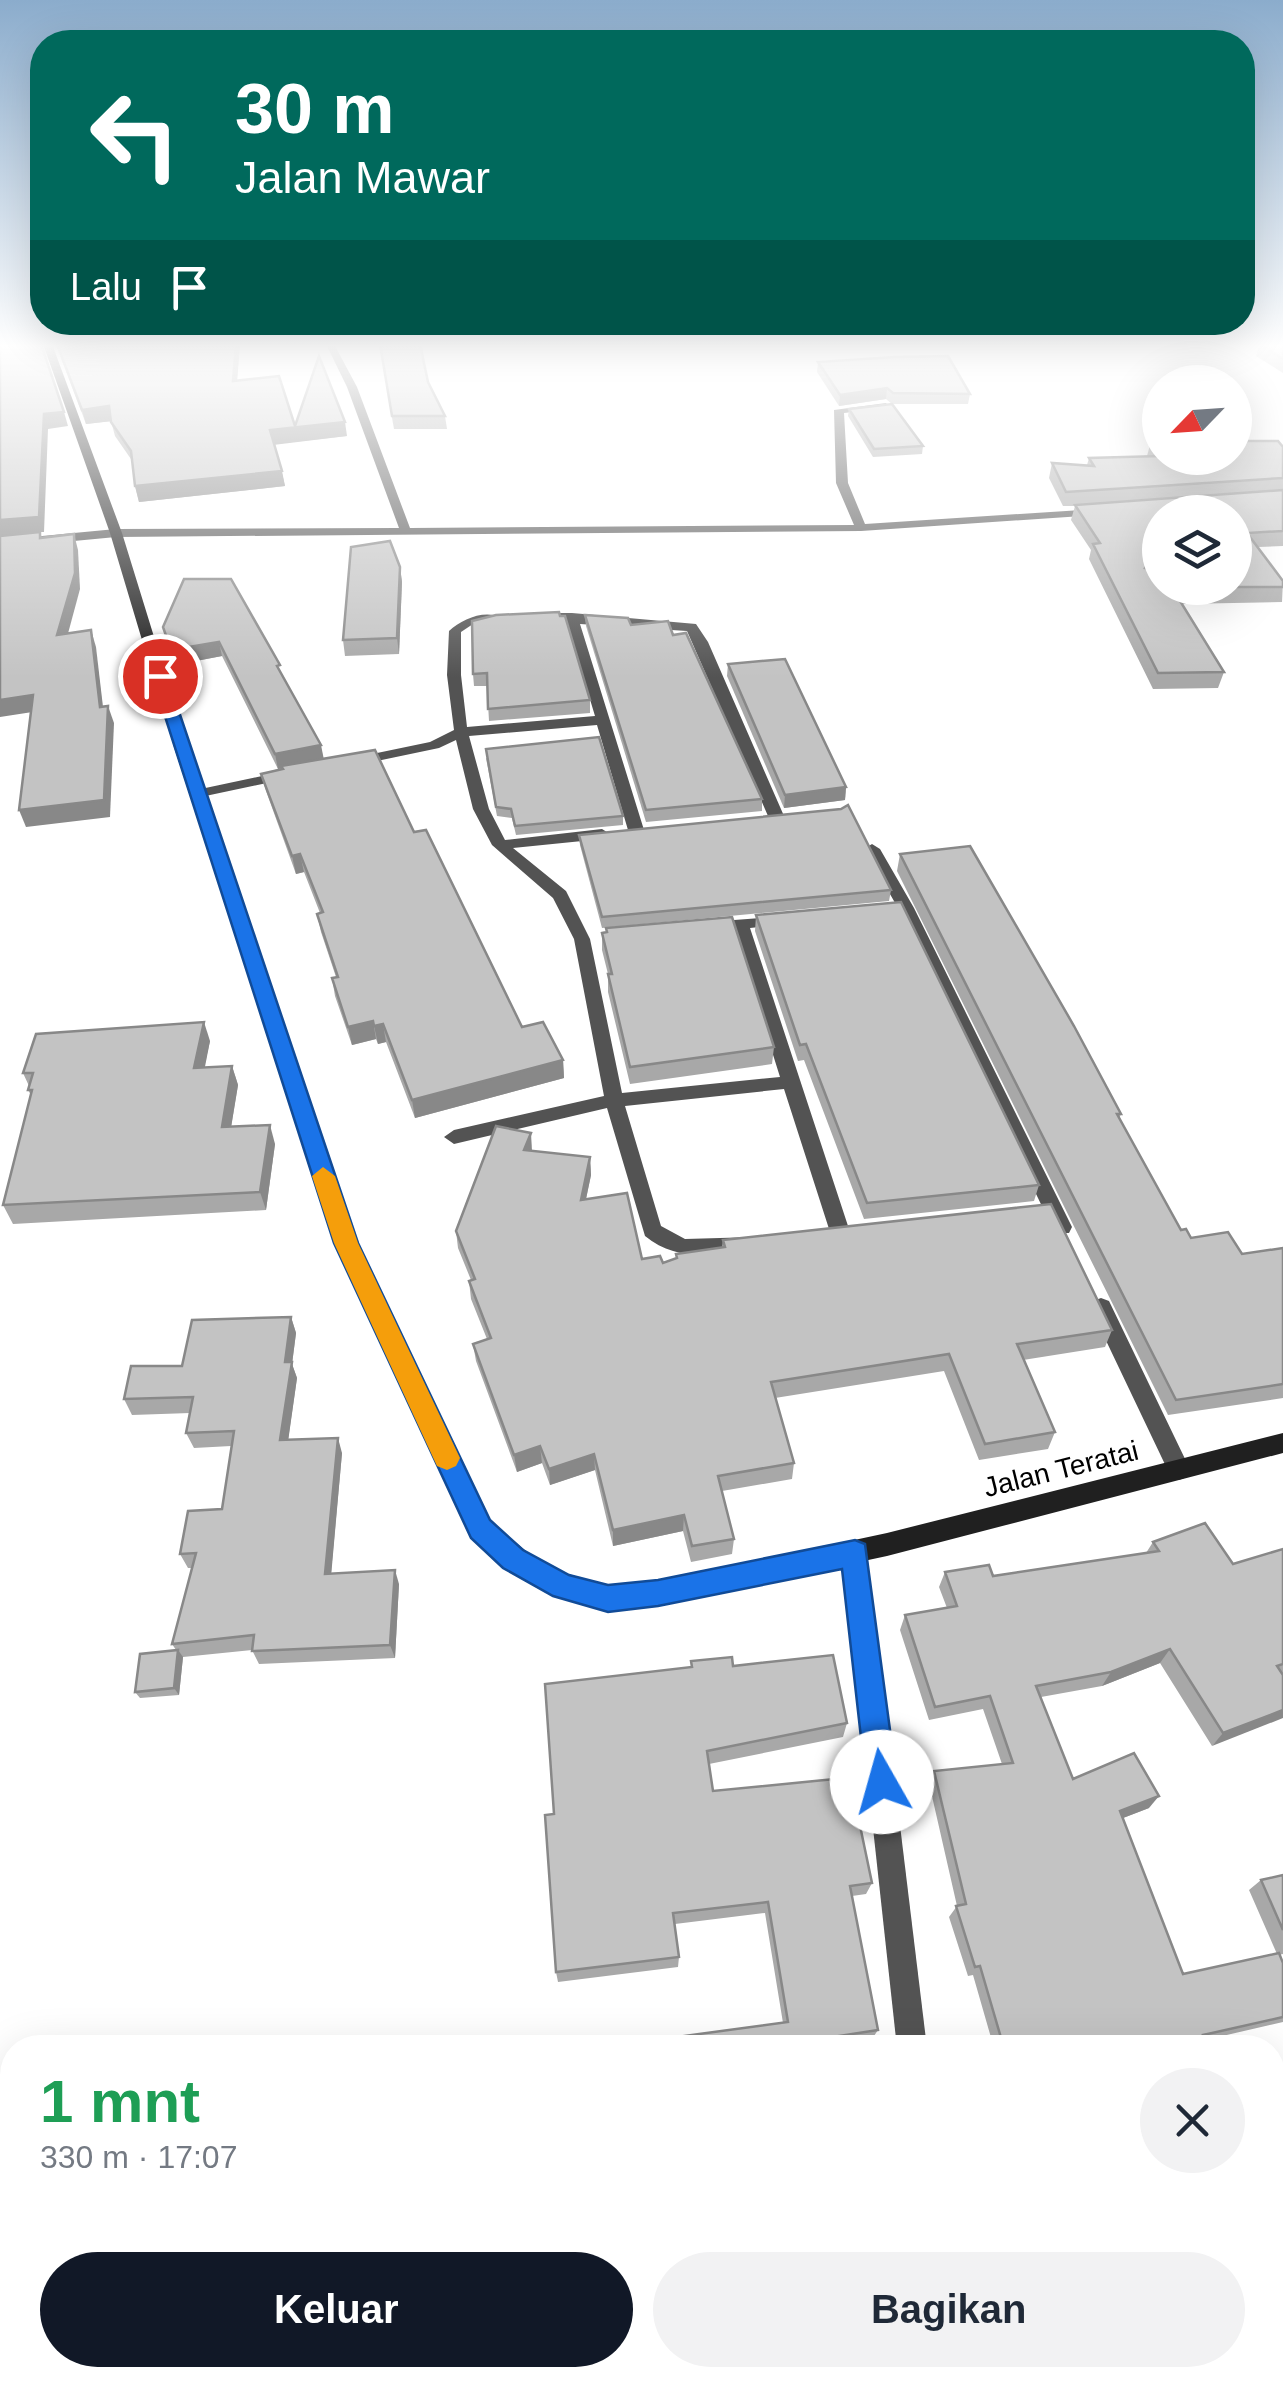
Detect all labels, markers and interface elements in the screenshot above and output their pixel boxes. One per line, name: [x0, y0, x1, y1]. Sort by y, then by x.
icon: left: [70, 70, 200, 200]
text: 30 m: [235, 70, 395, 148]
text: Jalan Mawar: [235, 152, 490, 203]
icon: arrive: [162, 260, 217, 315]
text: Lalu: [70, 266, 142, 308]
north arrow: [1142, 365, 1252, 475]
map controls: [1142, 365, 1252, 605]
button: layers: [1142, 495, 1252, 605]
pin: [118, 634, 203, 719]
icon: arrive: [133, 649, 188, 704]
street label: Jalan Teratai: [980, 1435, 1142, 1503]
position arrow: [830, 1730, 934, 1834]
text: 1 mnt: [40, 2068, 200, 2135]
button: close: [1140, 2068, 1245, 2173]
text: 330 m · 17:07: [40, 2139, 237, 2175]
button: Keluar: [40, 2252, 633, 2367]
button: Bagikan: [653, 2252, 1245, 2367]

